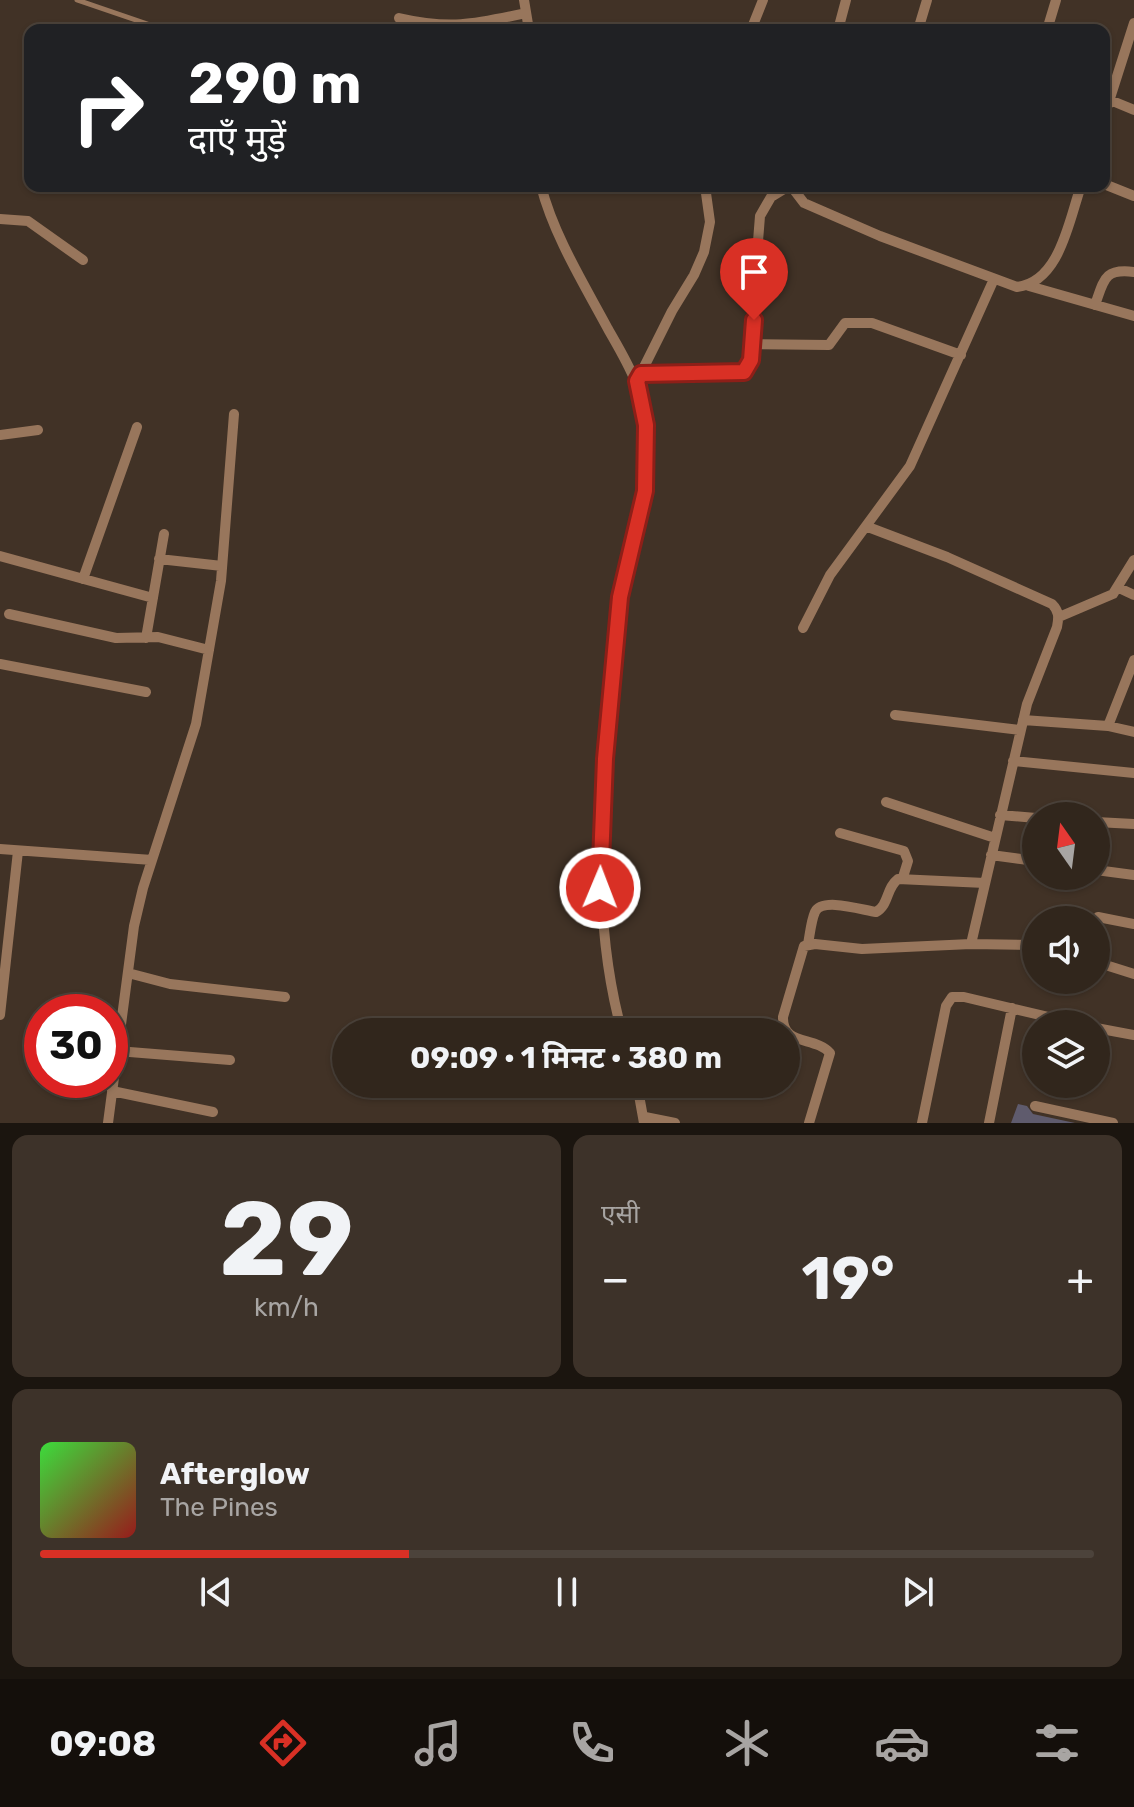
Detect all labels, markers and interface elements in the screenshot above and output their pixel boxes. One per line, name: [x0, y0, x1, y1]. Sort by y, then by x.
text: 290 m: [188, 51, 362, 117]
icon: right: [56, 56, 160, 160]
text: दाएँ मुड़ें: [188, 118, 286, 161]
pin: [720, 238, 788, 320]
icon: arrive: [732, 250, 776, 294]
north arrow: [1022, 802, 1110, 890]
map controls: [1022, 802, 1110, 1098]
position arrow: [558, 846, 642, 930]
button: sound: [1022, 906, 1110, 994]
speed limit sign: 30: [24, 994, 128, 1098]
button: layers: [1022, 1010, 1110, 1098]
text: 09:09 · 1 मिनट · 380 m: [410, 1040, 722, 1076]
text: 29: [219, 1178, 354, 1301]
text: एसी: [601, 1199, 640, 1230]
text: 19°: [802, 1243, 895, 1314]
text: −: [601, 1253, 630, 1305]
text: +: [1067, 1253, 1094, 1305]
text: km/h: [254, 1292, 319, 1323]
text: Afterglow: [160, 1456, 310, 1492]
text: The Pines: [160, 1492, 278, 1523]
icon: previous: [194, 1570, 238, 1614]
icon: pause: [545, 1570, 589, 1614]
icon: next: [896, 1570, 940, 1614]
icon: directions: [255, 1715, 311, 1771]
icon: music: [410, 1715, 466, 1771]
icon: phone: [564, 1715, 620, 1771]
icon: climate: [719, 1715, 775, 1771]
icon: car: [874, 1715, 930, 1771]
icon: filters: [1029, 1715, 1085, 1771]
text: 09:08: [49, 1722, 156, 1765]

